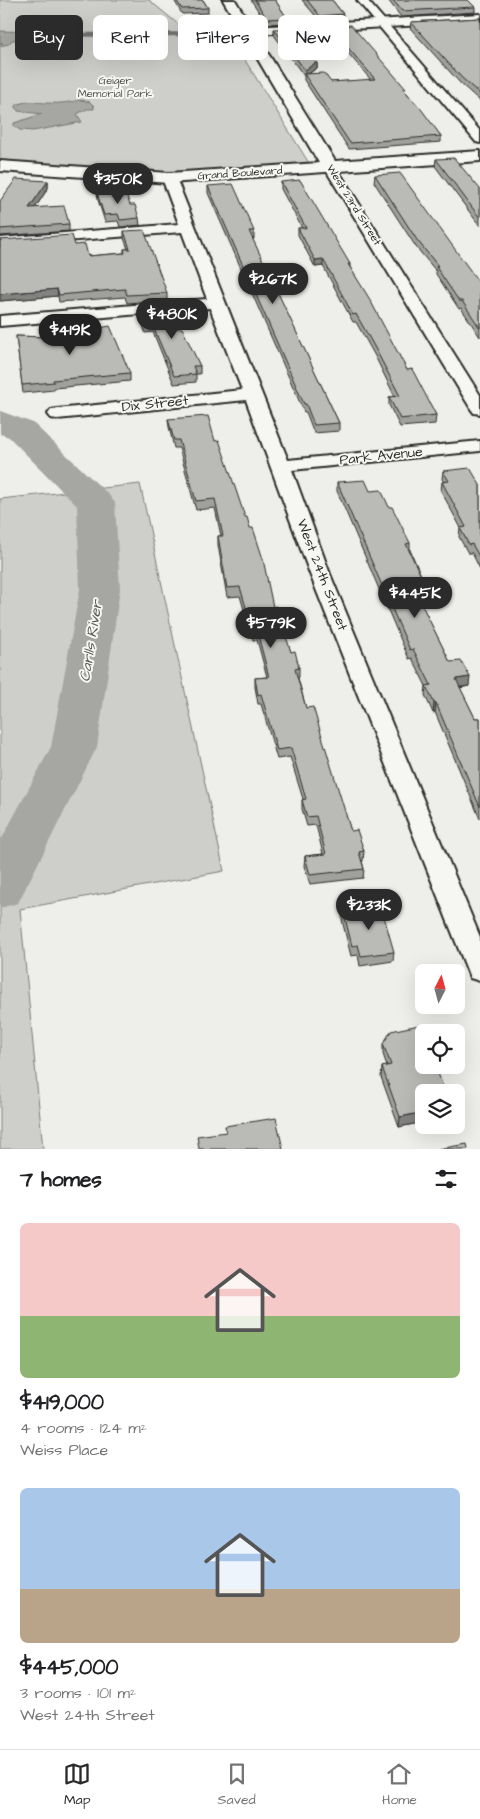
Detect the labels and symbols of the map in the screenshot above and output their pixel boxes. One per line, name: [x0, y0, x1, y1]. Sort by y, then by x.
park label: Geiger Memorial Park: [78, 73, 153, 101]
pin: $350K: [83, 162, 153, 205]
street label: West 23rd Street: [323, 162, 385, 249]
street label: Grand Boulevard: [197, 163, 283, 183]
pin: $267K: [238, 262, 308, 305]
pin: $480K: [137, 298, 207, 340]
pin: $419K: [35, 314, 105, 356]
street label: Dix Street: [121, 391, 189, 417]
street label: Park Avenue: [338, 442, 424, 470]
street label: West 24th Street: [292, 516, 353, 634]
pin: $445K: [380, 576, 450, 619]
water label: Carlls River: [74, 597, 108, 683]
pin: $579K: [236, 606, 306, 649]
pin: $233K: [334, 888, 404, 931]
north arrow: [415, 964, 465, 1014]

